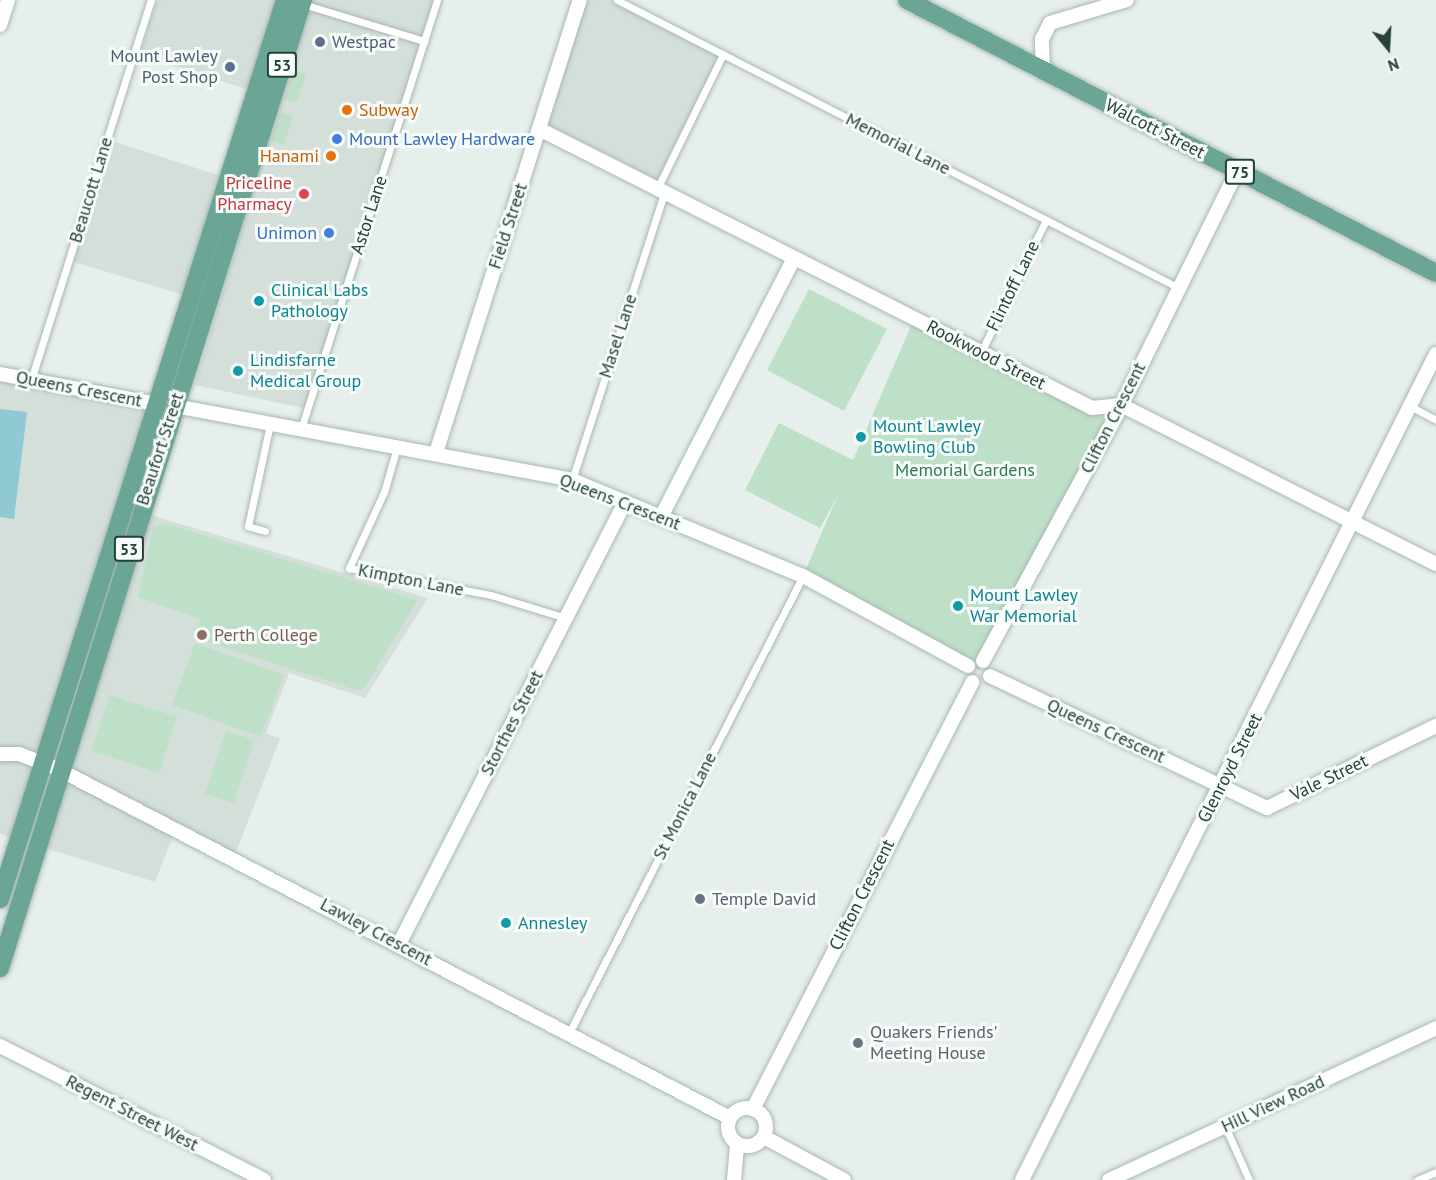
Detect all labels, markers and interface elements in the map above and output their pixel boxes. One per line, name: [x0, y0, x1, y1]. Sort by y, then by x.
north arrow: [1358, 18, 1418, 78]
place label: Westpac: [332, 31, 396, 53]
marker: Westpac: [313, 35, 327, 49]
place label: Mount Lawley Post Shop: [110, 46, 218, 88]
road number: 53: [266, 52, 298, 78]
text: N: [1385, 54, 1402, 76]
marker: Mount Lawley Post Shop: [223, 60, 237, 74]
street label: Walcott Street: [1102, 95, 1208, 163]
place label: Subway: [359, 99, 418, 121]
marker: Subway: [340, 103, 354, 117]
street label: Memorial Lane: [842, 108, 954, 180]
place label: Mount Lawley Hardware: [349, 128, 536, 150]
marker: Mount Lawley Hardware: [330, 132, 344, 146]
street label: Beaucott Lane: [65, 134, 117, 246]
place label: Hanami: [260, 145, 319, 167]
marker: Hanami: [324, 149, 338, 163]
road number: 75: [1224, 159, 1256, 185]
place label: Priceline Pharmacy: [217, 173, 292, 216]
street label: Astor Lane: [346, 173, 392, 257]
street label: Field Street: [484, 180, 532, 272]
marker: Priceline Pharmacy: [297, 187, 311, 201]
place label: Unimon: [256, 222, 317, 244]
marker: Unimon: [322, 226, 336, 240]
street label: Flintoff Lane: [982, 237, 1044, 335]
place label: Clinical Labs Pathology: [271, 280, 368, 322]
street label: Masel Lane: [594, 291, 642, 381]
marker: Clinical Labs Pathology: [252, 294, 266, 308]
street label: Rookwood Street: [923, 316, 1049, 394]
place label: Lindisfarne Medical Group: [250, 350, 361, 392]
street label: Clifton Crescent: [1076, 359, 1150, 477]
marker: Lindisfarne Medical Group: [231, 364, 245, 378]
street label: Queens Crescent: [14, 366, 144, 412]
street label: Beaufort Street: [132, 390, 188, 508]
place label: Mount Lawley Bowling Club: [873, 416, 981, 458]
marker: Mount Lawley Bowling Club: [854, 430, 868, 444]
park label: Memorial Gardens: [895, 459, 1035, 481]
street label: Queens Crescent: [556, 469, 684, 535]
road number: 53: [112, 536, 146, 562]
street label: Kimpton Lane: [356, 559, 466, 601]
place label: Mount Lawley War Memorial: [970, 585, 1078, 628]
marker: Mount Lawley War Memorial: [951, 599, 965, 613]
place label: Perth College: [214, 624, 318, 646]
marker: Perth College: [195, 628, 209, 642]
street label: Storthes Street: [476, 667, 548, 779]
street label: Queens Crescent: [1043, 694, 1169, 768]
street label: Glenroyd Street: [1193, 710, 1267, 826]
street label: St Monica Lane: [649, 749, 721, 863]
street label: Vale Street: [1287, 750, 1371, 806]
street label: Clifton Crescent: [825, 836, 899, 954]
place label: Temple David: [712, 888, 816, 910]
marker: Temple David: [693, 892, 707, 906]
street label: Lawley Crescent: [316, 893, 436, 971]
place label: Annesley: [518, 912, 587, 934]
marker: Annesley: [499, 916, 513, 930]
place label: Quakers Friends' Meeting House: [870, 1022, 997, 1064]
marker: Quakers Friends' Meeting House: [851, 1036, 865, 1050]
street label: Regent Street West: [62, 1070, 202, 1156]
street label: Hill View Road: [1218, 1070, 1328, 1138]

